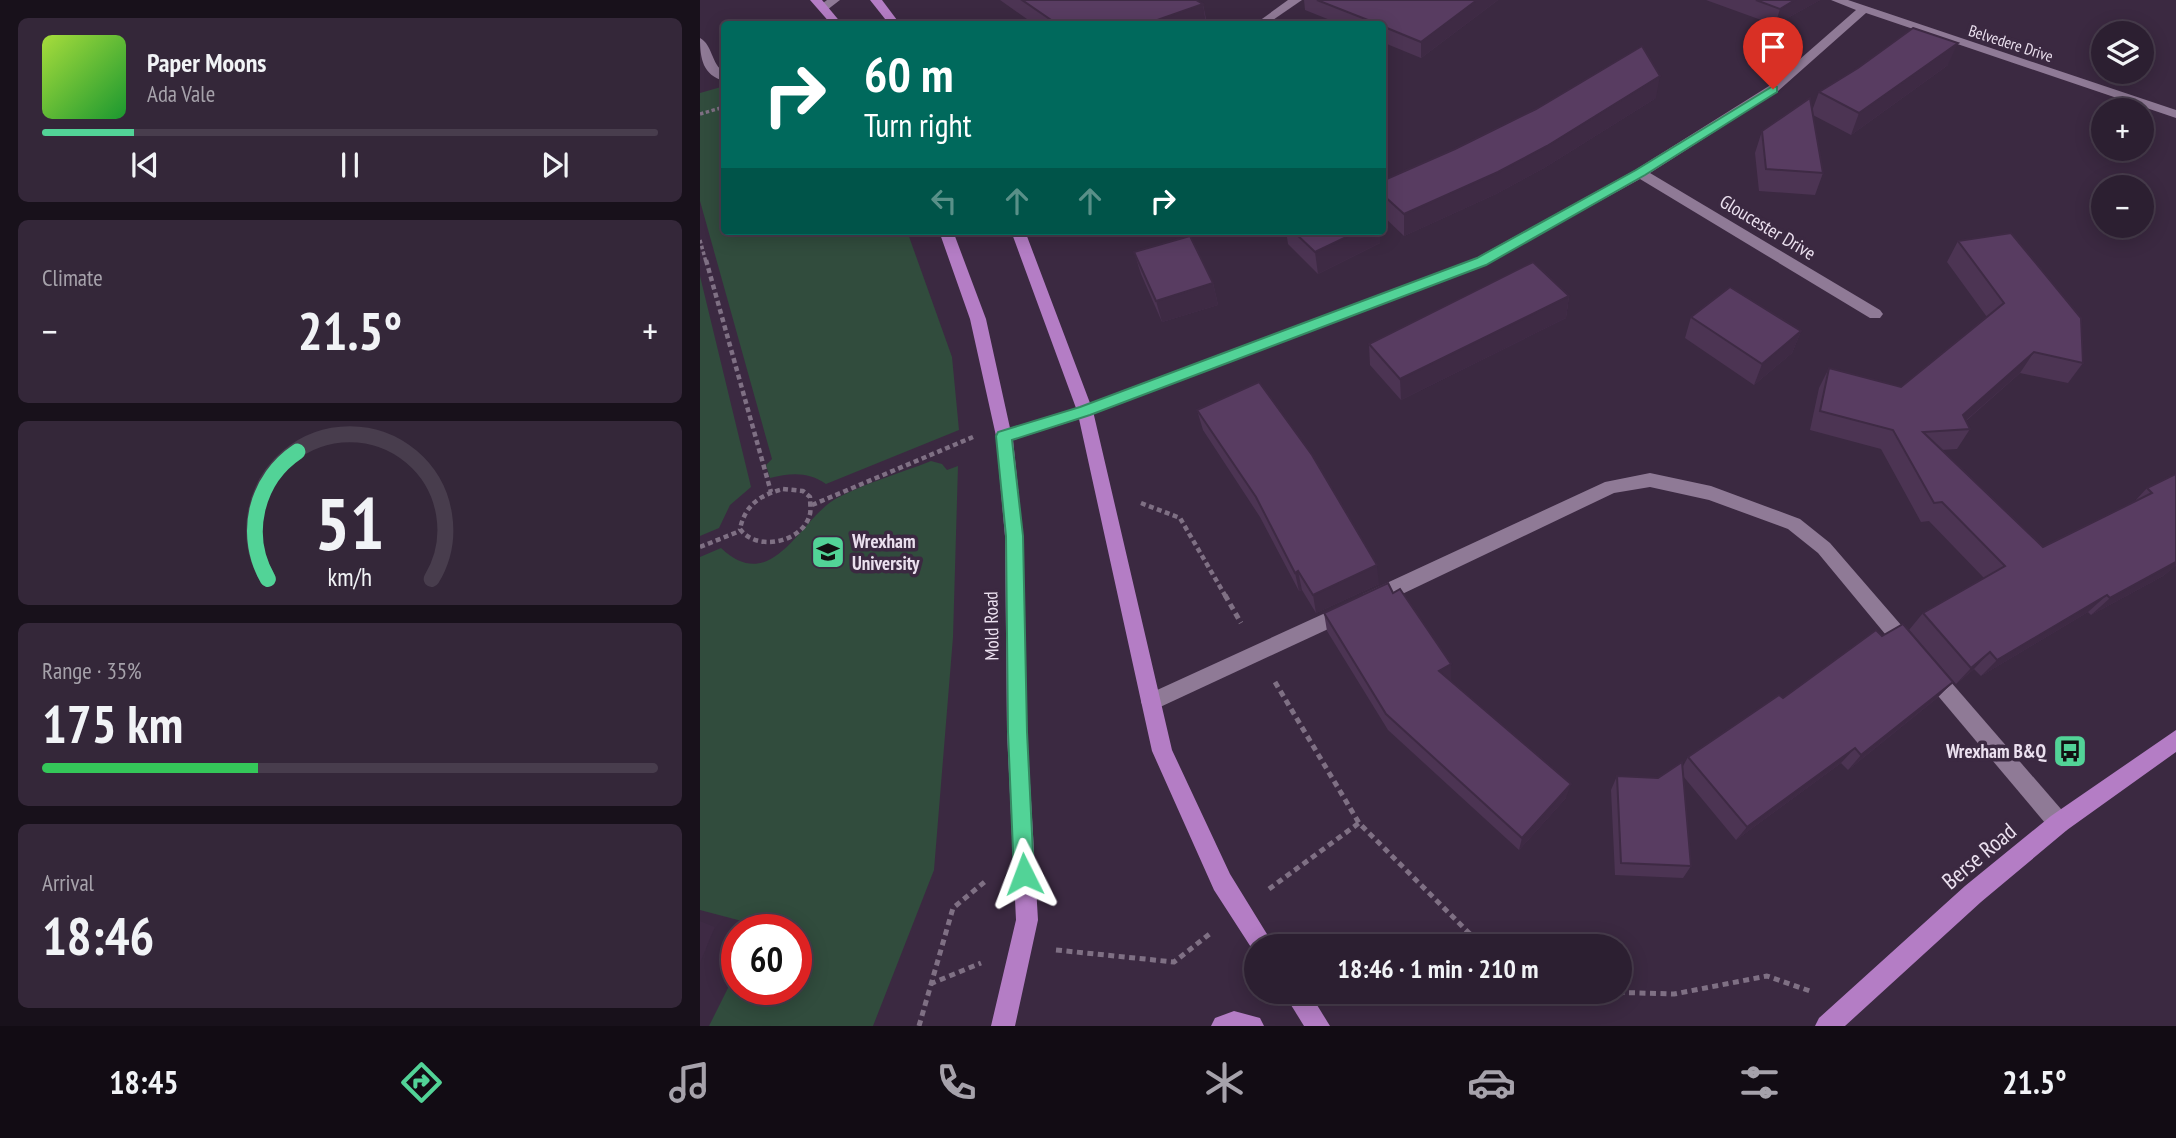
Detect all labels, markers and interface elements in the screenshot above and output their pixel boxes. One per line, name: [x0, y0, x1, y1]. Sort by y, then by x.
pin: [1743, 17, 1803, 89]
street label: Belvedere Drive: [1966, 20, 2056, 66]
map controls: [2091, 21, 2154, 238]
button: layers: [2091, 21, 2154, 84]
icon: arrive: [1754, 28, 1792, 66]
text: 60 m: [864, 42, 953, 106]
text: Paper Moons: [147, 46, 266, 79]
icon: right: [749, 49, 840, 140]
text: Ada Vale: [147, 79, 215, 108]
button: +: [2091, 98, 2154, 161]
text: Turn right: [864, 104, 972, 146]
icon: previous: [126, 146, 164, 184]
icon: pause: [331, 146, 369, 184]
icon: next: [536, 146, 574, 184]
button: −: [2091, 175, 2154, 238]
icon: left: [925, 182, 963, 220]
icon: ahead: [998, 182, 1036, 220]
icon: ahead: [1071, 182, 1109, 220]
icon: right: [1144, 182, 1182, 220]
street label: Gloucester Drive: [1716, 189, 1820, 265]
text: Climate: [42, 263, 103, 292]
text: 21.5°: [298, 297, 402, 364]
text: −: [42, 306, 58, 355]
text: +: [642, 306, 658, 355]
text: 51: [315, 475, 385, 569]
place label: Wrexham University: [851, 529, 920, 575]
school or university icon: Wrexham University: [809, 533, 847, 571]
text: km/h: [328, 561, 372, 593]
street label: Mold Road: [978, 591, 1004, 661]
text: Range · 35%: [42, 656, 142, 685]
text: 175 km: [42, 690, 183, 757]
bus stop icon: Wrexham B&Q: [2051, 732, 2089, 770]
place label: Wrexham B&Q: [1945, 739, 2046, 763]
street label: Berse Road: [1936, 816, 2022, 895]
position arrow: [987, 837, 1061, 911]
text: Arrival: [42, 868, 94, 897]
text: 18:46: [42, 902, 154, 969]
speed limit sign: 60: [721, 914, 812, 1005]
text: 18:46 · 1 min · 210 m: [1338, 952, 1538, 985]
icon: directions: [397, 1058, 446, 1107]
icon: music: [665, 1058, 714, 1107]
icon: phone: [932, 1058, 981, 1107]
icon: climate: [1200, 1058, 1249, 1107]
icon: car: [1467, 1058, 1516, 1107]
icon: filters: [1735, 1058, 1784, 1107]
text: 18:45: [109, 1061, 178, 1103]
text: 21.5°: [2002, 1061, 2067, 1103]

